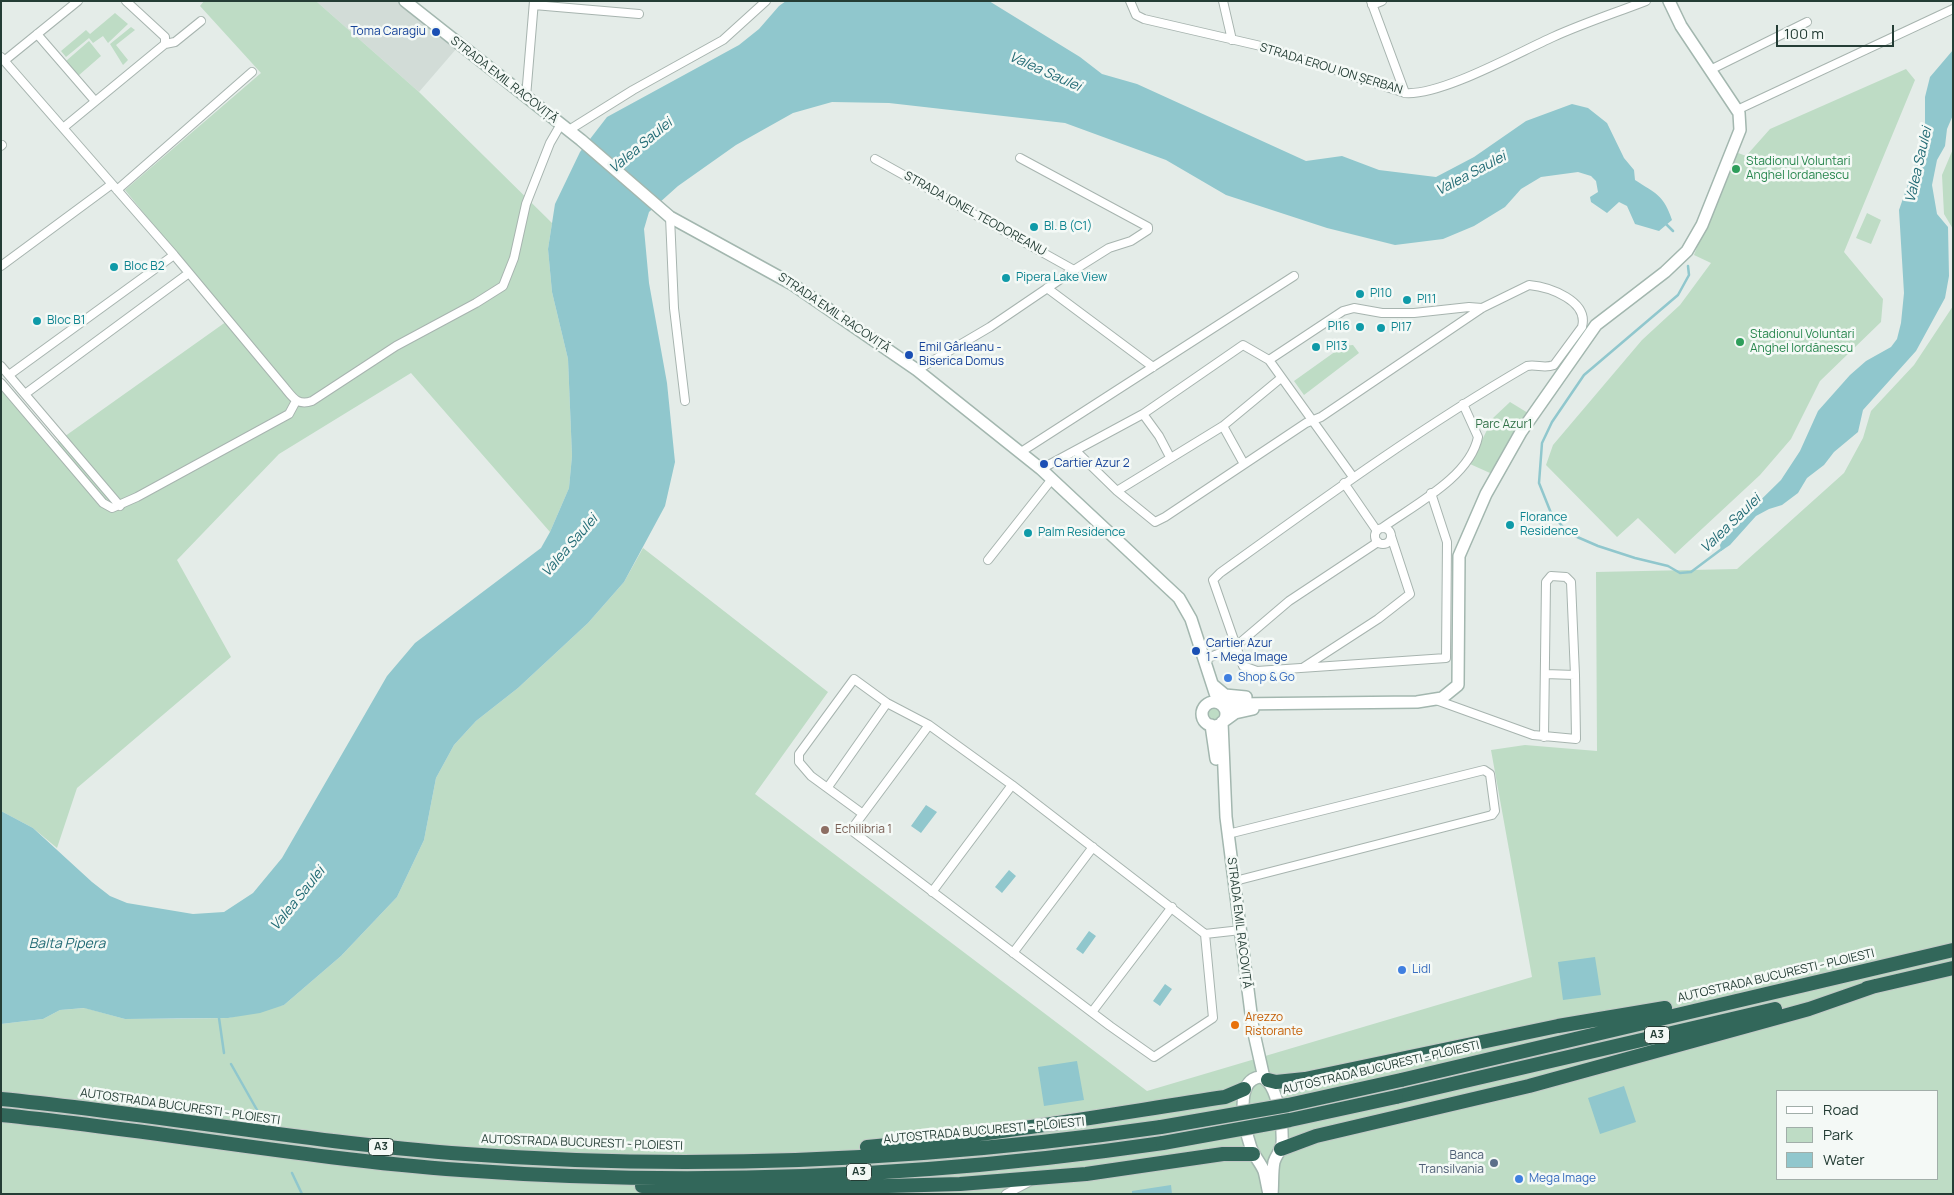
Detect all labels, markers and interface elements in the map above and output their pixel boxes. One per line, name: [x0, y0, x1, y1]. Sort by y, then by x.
scale bar: [1779, 15, 1896, 47]
text: 100 m: [1784, 23, 1824, 44]
place label: Toma Caragiu: [350, 25, 426, 39]
marker: Toma Caragiu: [430, 26, 442, 38]
street label: STRADA EMIL RACOVIȚĂ: [447, 34, 561, 126]
street label: STRADA EROU ION ȘERBAN: [1258, 40, 1404, 98]
water label: Valea Saulei: [1006, 49, 1084, 95]
water label: Valea Saulei: [606, 115, 676, 177]
water label: Valea Saulei: [1902, 126, 1936, 204]
water label: Valea Saulei: [1433, 149, 1509, 199]
place label: Stadionul Voluntari Anghel Iordanescu: [1746, 155, 1851, 183]
marker: Stadionul Voluntari Anghel Iordanescu: [1730, 163, 1742, 175]
street label: STRADA IONEL TEODOREANU: [901, 169, 1049, 259]
place label: Bl. B (C1): [1044, 220, 1092, 234]
marker: Bl. B (C1): [1028, 221, 1040, 233]
place label: Bloc B2: [124, 260, 164, 274]
marker: Bloc B2: [108, 261, 120, 273]
street label: STRADA EMIL RACOVIȚĂ: [775, 270, 893, 356]
place label: Pipera Lake View: [1016, 271, 1107, 285]
marker: Pipera Lake View: [1000, 272, 1012, 284]
place label: PI10: [1370, 287, 1392, 301]
marker: PI10: [1354, 288, 1366, 300]
place label: PI11: [1417, 293, 1436, 307]
marker: PI11: [1401, 294, 1413, 306]
place label: Bloc B1: [47, 314, 85, 328]
marker: Bloc B1: [31, 315, 43, 327]
place label: PI16: [1328, 320, 1350, 334]
marker: PI16: [1354, 321, 1366, 333]
place label: PI17: [1391, 321, 1412, 335]
marker: PI17: [1375, 322, 1387, 334]
place label: Stadionul Voluntari Anghel Iordănescu: [1750, 328, 1855, 356]
marker: Stadionul Voluntari Anghel Iordănescu: [1734, 336, 1746, 348]
place label: PI13: [1326, 340, 1347, 354]
place label: Emil Gârleanu - Biserica Domus: [919, 341, 1004, 369]
marker: PI13: [1310, 341, 1322, 353]
marker: Emil Gârleanu - Biserica Domus: [903, 349, 915, 361]
park label: Parc Azur1: [1476, 418, 1532, 432]
place label: Cartier Azur 2: [1054, 457, 1130, 471]
marker: Cartier Azur 2: [1038, 458, 1050, 470]
water label: Valea Saulei: [1697, 491, 1765, 557]
water label: Valea Saulei: [538, 511, 602, 581]
place label: Florance Residence: [1520, 511, 1578, 539]
marker: Florance Residence: [1504, 519, 1516, 531]
place label: Palm Residence: [1038, 526, 1125, 540]
marker: Palm Residence: [1022, 527, 1034, 539]
place label: Cartier Azur 1 - Mega Image: [1206, 637, 1288, 665]
marker: Cartier Azur 1 - Mega Image: [1190, 645, 1202, 657]
place label: Shop & Go: [1238, 671, 1295, 685]
marker: Shop & Go: [1222, 672, 1234, 684]
place label: Echilibria 1: [835, 823, 892, 837]
marker: Echilibria 1: [819, 824, 831, 836]
street label: STRADA EMIL RACOVIȚĂ: [1224, 857, 1254, 989]
water label: Valea Saulei: [267, 864, 329, 934]
water label: Balta Pipera: [29, 936, 105, 952]
street label: AUTOSTRADA BUCURESTI - PLOIESTI: [1676, 946, 1876, 1006]
place label: Lidl: [1412, 963, 1431, 977]
marker: Lidl: [1396, 964, 1408, 976]
place label: Arezzo Ristorante: [1245, 1011, 1303, 1039]
marker: Arezzo Ristorante: [1229, 1019, 1241, 1031]
road number: A3: [1644, 1026, 1670, 1044]
street label: AUTOSTRADA BUCURESTI - PLOIESTI: [1281, 1038, 1481, 1098]
street label: AUTOSTRADA BUCURESTI - PLOIESTI: [79, 1086, 281, 1128]
legend: [1776, 1090, 1939, 1180]
text: Road: [1823, 1099, 1859, 1120]
street label: AUTOSTRADA BUCURESTI - PLOIESTI: [883, 1115, 1085, 1147]
text: Park: [1823, 1124, 1853, 1145]
street label: AUTOSTRADA BUCURESTI - PLOIESTI: [481, 1132, 683, 1154]
road number: A3: [368, 1138, 394, 1156]
place label: Banca Transilvania: [1419, 1149, 1484, 1177]
text: Water: [1823, 1149, 1865, 1170]
marker: Banca Transilvania: [1488, 1157, 1500, 1169]
road number: A3: [846, 1164, 872, 1180]
place label: Mega Image: [1529, 1172, 1596, 1186]
marker: Mega Image: [1513, 1173, 1525, 1185]

